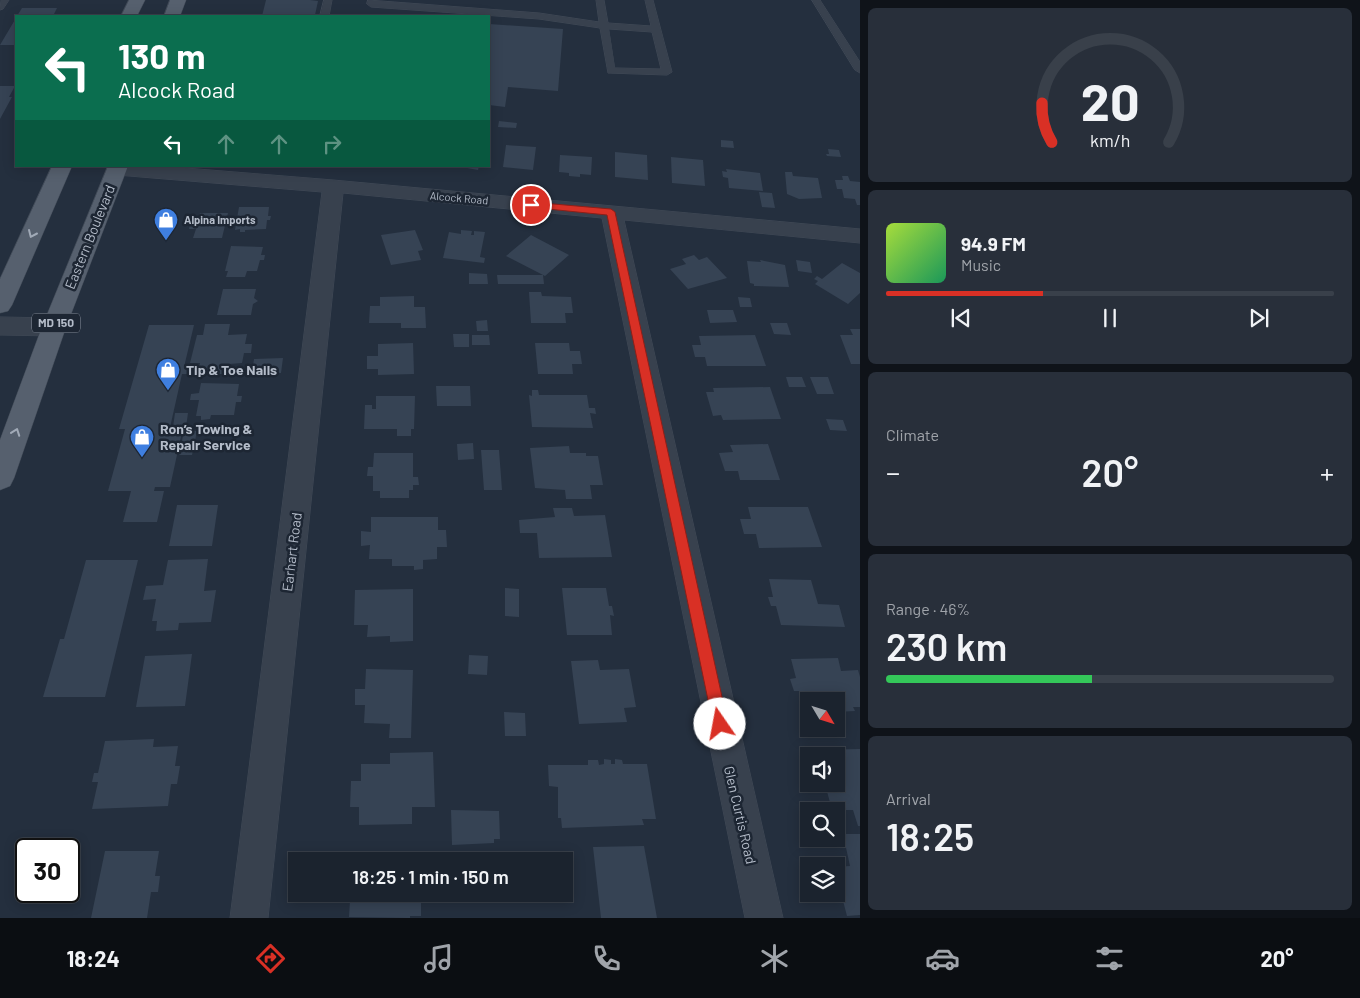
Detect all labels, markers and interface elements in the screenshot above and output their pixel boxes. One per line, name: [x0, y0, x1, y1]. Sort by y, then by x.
text: 130 m: [118, 34, 205, 76]
icon: left: [35, 35, 100, 100]
text: 20: [1081, 69, 1139, 131]
text: Alcock Road: [118, 76, 235, 102]
text: km/h: [1090, 129, 1130, 151]
icon: left: [159, 130, 187, 158]
icon: ahead: [212, 130, 240, 158]
icon: ahead: [265, 130, 293, 158]
icon: right: [318, 130, 346, 158]
street label: Eastern Boulevard: [61, 182, 118, 291]
pin: [510, 184, 552, 226]
street label: Alcock Road: [429, 188, 489, 207]
icon: arrive: [517, 191, 545, 219]
shop icon: Alpina Imports: [153, 207, 179, 241]
place label: Alpina Imports: [184, 213, 256, 226]
one-way arrow: [27, 229, 38, 238]
text: 94.9 FM: [961, 232, 1026, 255]
text: Music: [961, 255, 1001, 274]
icon: previous: [947, 304, 975, 332]
icon: pause: [1096, 304, 1124, 332]
icon: next: [1245, 304, 1273, 332]
road number: MD 150: [32, 314, 80, 332]
shop icon: Tip & Toe Nails: [155, 357, 181, 391]
place label: Tip & Toe Nails: [186, 361, 277, 378]
place label: Ron’s Towing & Repair Service: [160, 420, 253, 453]
shop icon: Ron’s Towing & Repair Service: [129, 424, 155, 458]
text: Climate: [886, 425, 939, 444]
one-way arrow: [10, 428, 20, 437]
text: 20°: [1082, 449, 1138, 495]
text: −: [886, 455, 900, 489]
text: +: [1320, 455, 1334, 489]
street label: Earhart Road: [278, 511, 305, 592]
text: Range · 46%: [886, 599, 970, 618]
text: 230 km: [886, 623, 1007, 669]
north arrow: [800, 692, 845, 738]
map controls: [800, 692, 845, 902]
position arrow: [693, 697, 745, 749]
button: sound: [800, 747, 845, 792]
street label: Glen Curtis Road: [721, 764, 760, 866]
text: Arrival: [886, 789, 931, 808]
button: search: [800, 802, 845, 847]
text: 18:25: [886, 813, 974, 859]
speed limit sign: 30: [15, 838, 80, 903]
button: layers: [800, 857, 845, 902]
text: 18:25 · 1 min · 150 m: [352, 865, 509, 888]
icon: directions: [253, 941, 288, 976]
icon: music: [421, 941, 456, 976]
icon: phone: [589, 941, 624, 976]
icon: climate: [757, 941, 792, 976]
icon: car: [925, 941, 960, 976]
icon: filters: [1092, 941, 1127, 976]
text: 18:24: [66, 945, 120, 971]
text: 20°: [1260, 945, 1294, 971]

